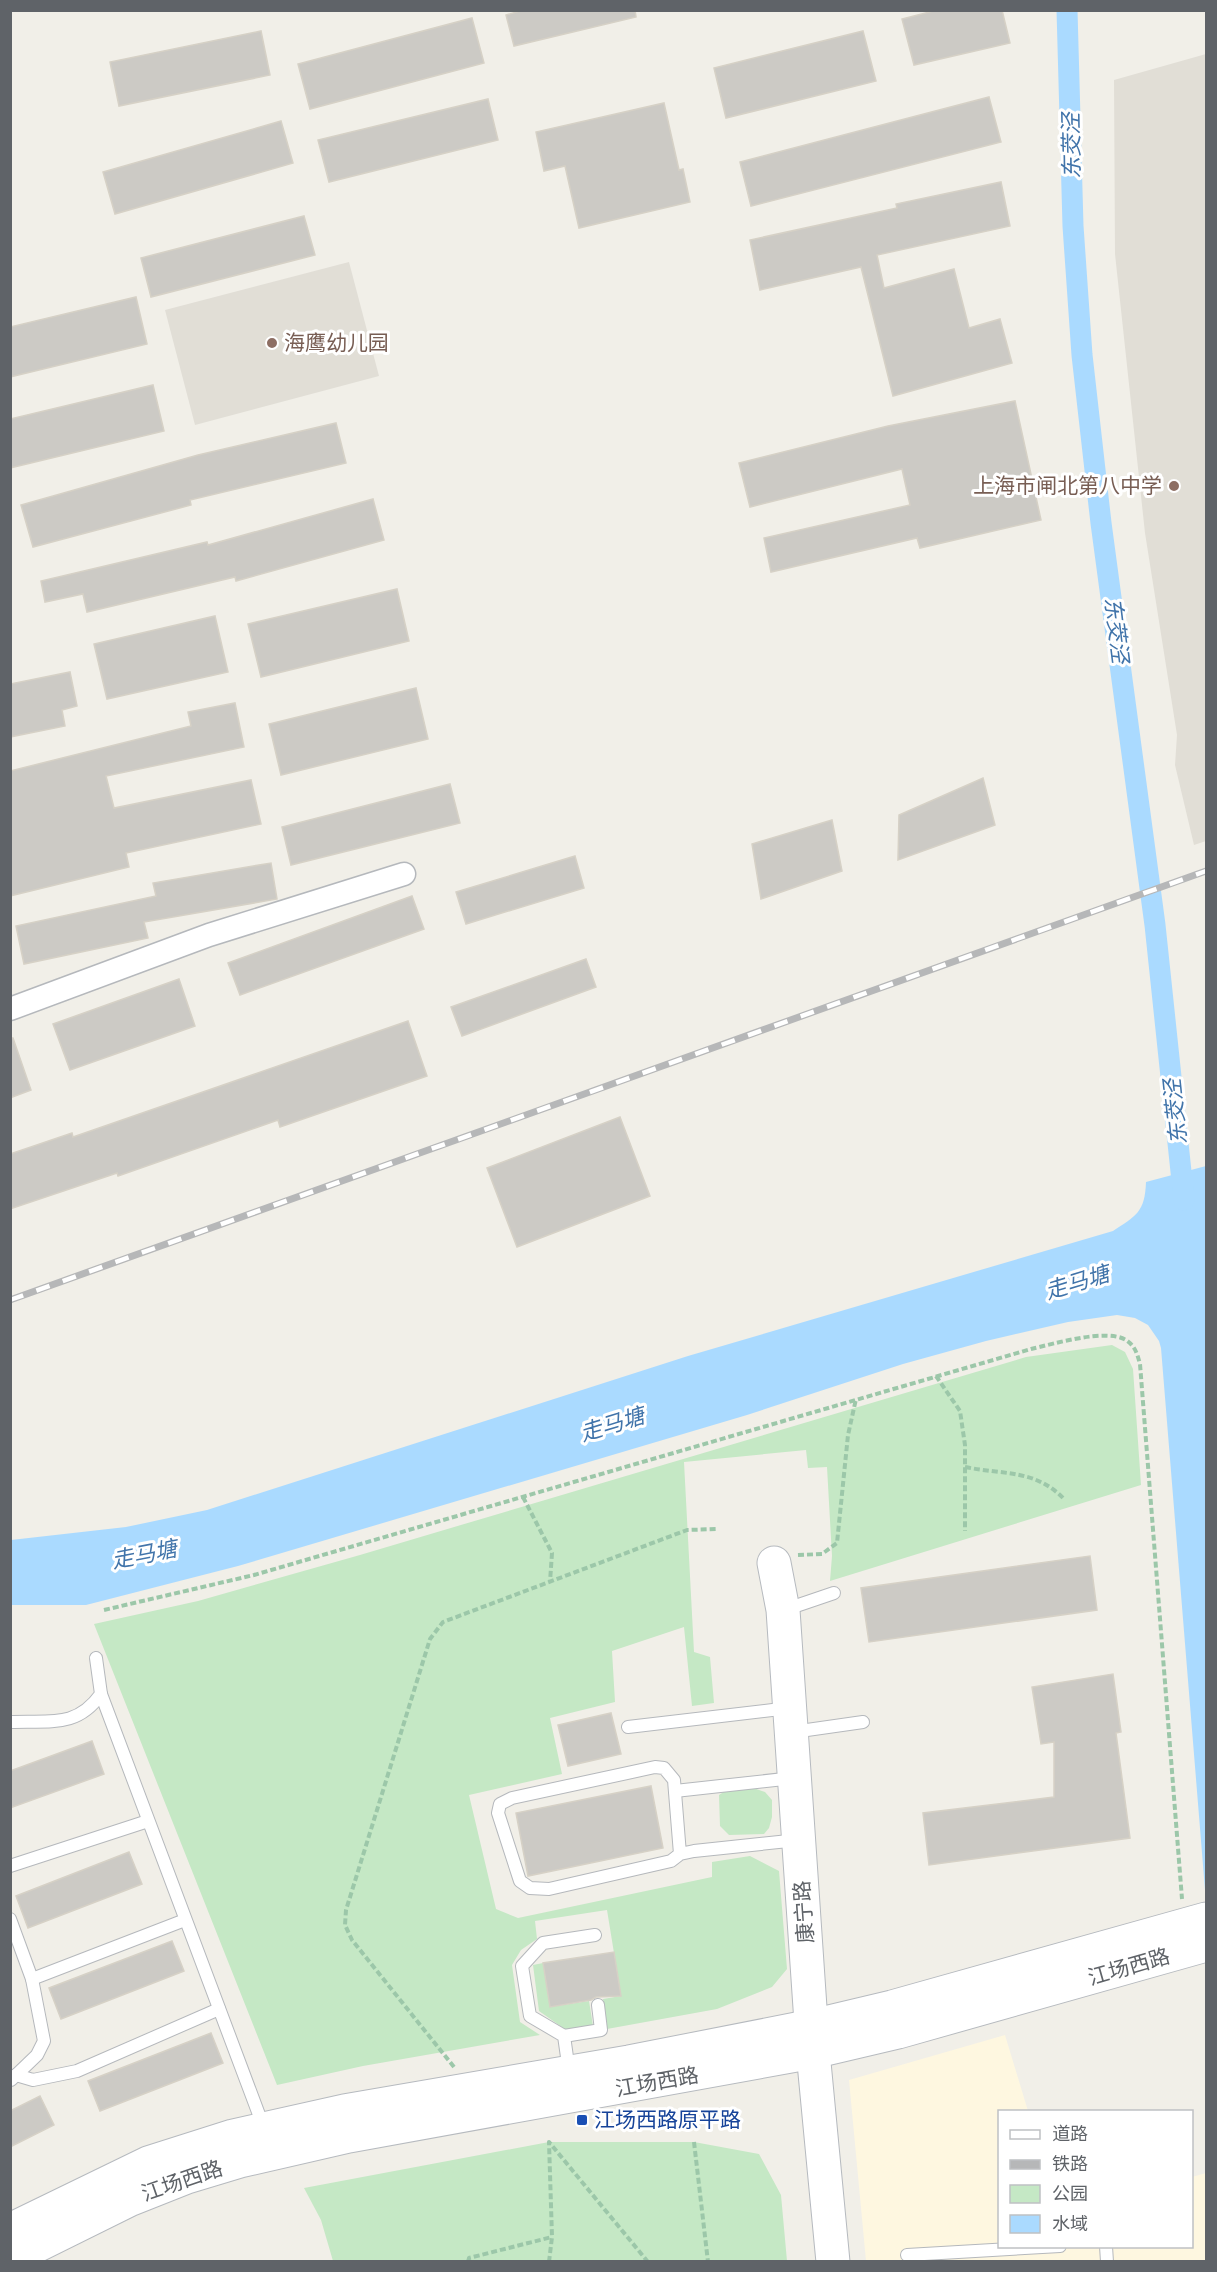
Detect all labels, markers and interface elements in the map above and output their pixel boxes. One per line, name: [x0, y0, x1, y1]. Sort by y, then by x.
water label: 东茭泾: [1055, 111, 1089, 179]
place label: 海鹰幼儿园: [284, 328, 389, 358]
marker: 海鹰幼儿园: [265, 336, 279, 350]
place label: 上海市闸北第八中学: [973, 471, 1162, 501]
marker: 上海市闸北第八中学: [1167, 479, 1181, 493]
water label: 东茭泾: [1096, 595, 1136, 667]
water label: 东茭泾: [1156, 1075, 1195, 1146]
water label: 走马塘: [1041, 1257, 1117, 1308]
water label: 走马塘: [576, 1399, 652, 1450]
water label: 走马塘: [109, 1532, 184, 1577]
street label: 康宁路: [787, 1880, 821, 1944]
street label: 江场西路: [1084, 1941, 1174, 1993]
street label: 江场西路: [613, 2060, 701, 2104]
place label: 江场西路原平路: [594, 2105, 741, 2135]
legend: [998, 2110, 1193, 2248]
marker: 江场西路原平路: [575, 2113, 589, 2127]
text: 道路: [1052, 2122, 1088, 2147]
text: 铁路: [1052, 2152, 1088, 2177]
street label: 江场西路: [137, 2153, 227, 2209]
text: 公园: [1052, 2182, 1088, 2207]
text: 水域: [1052, 2212, 1088, 2237]

